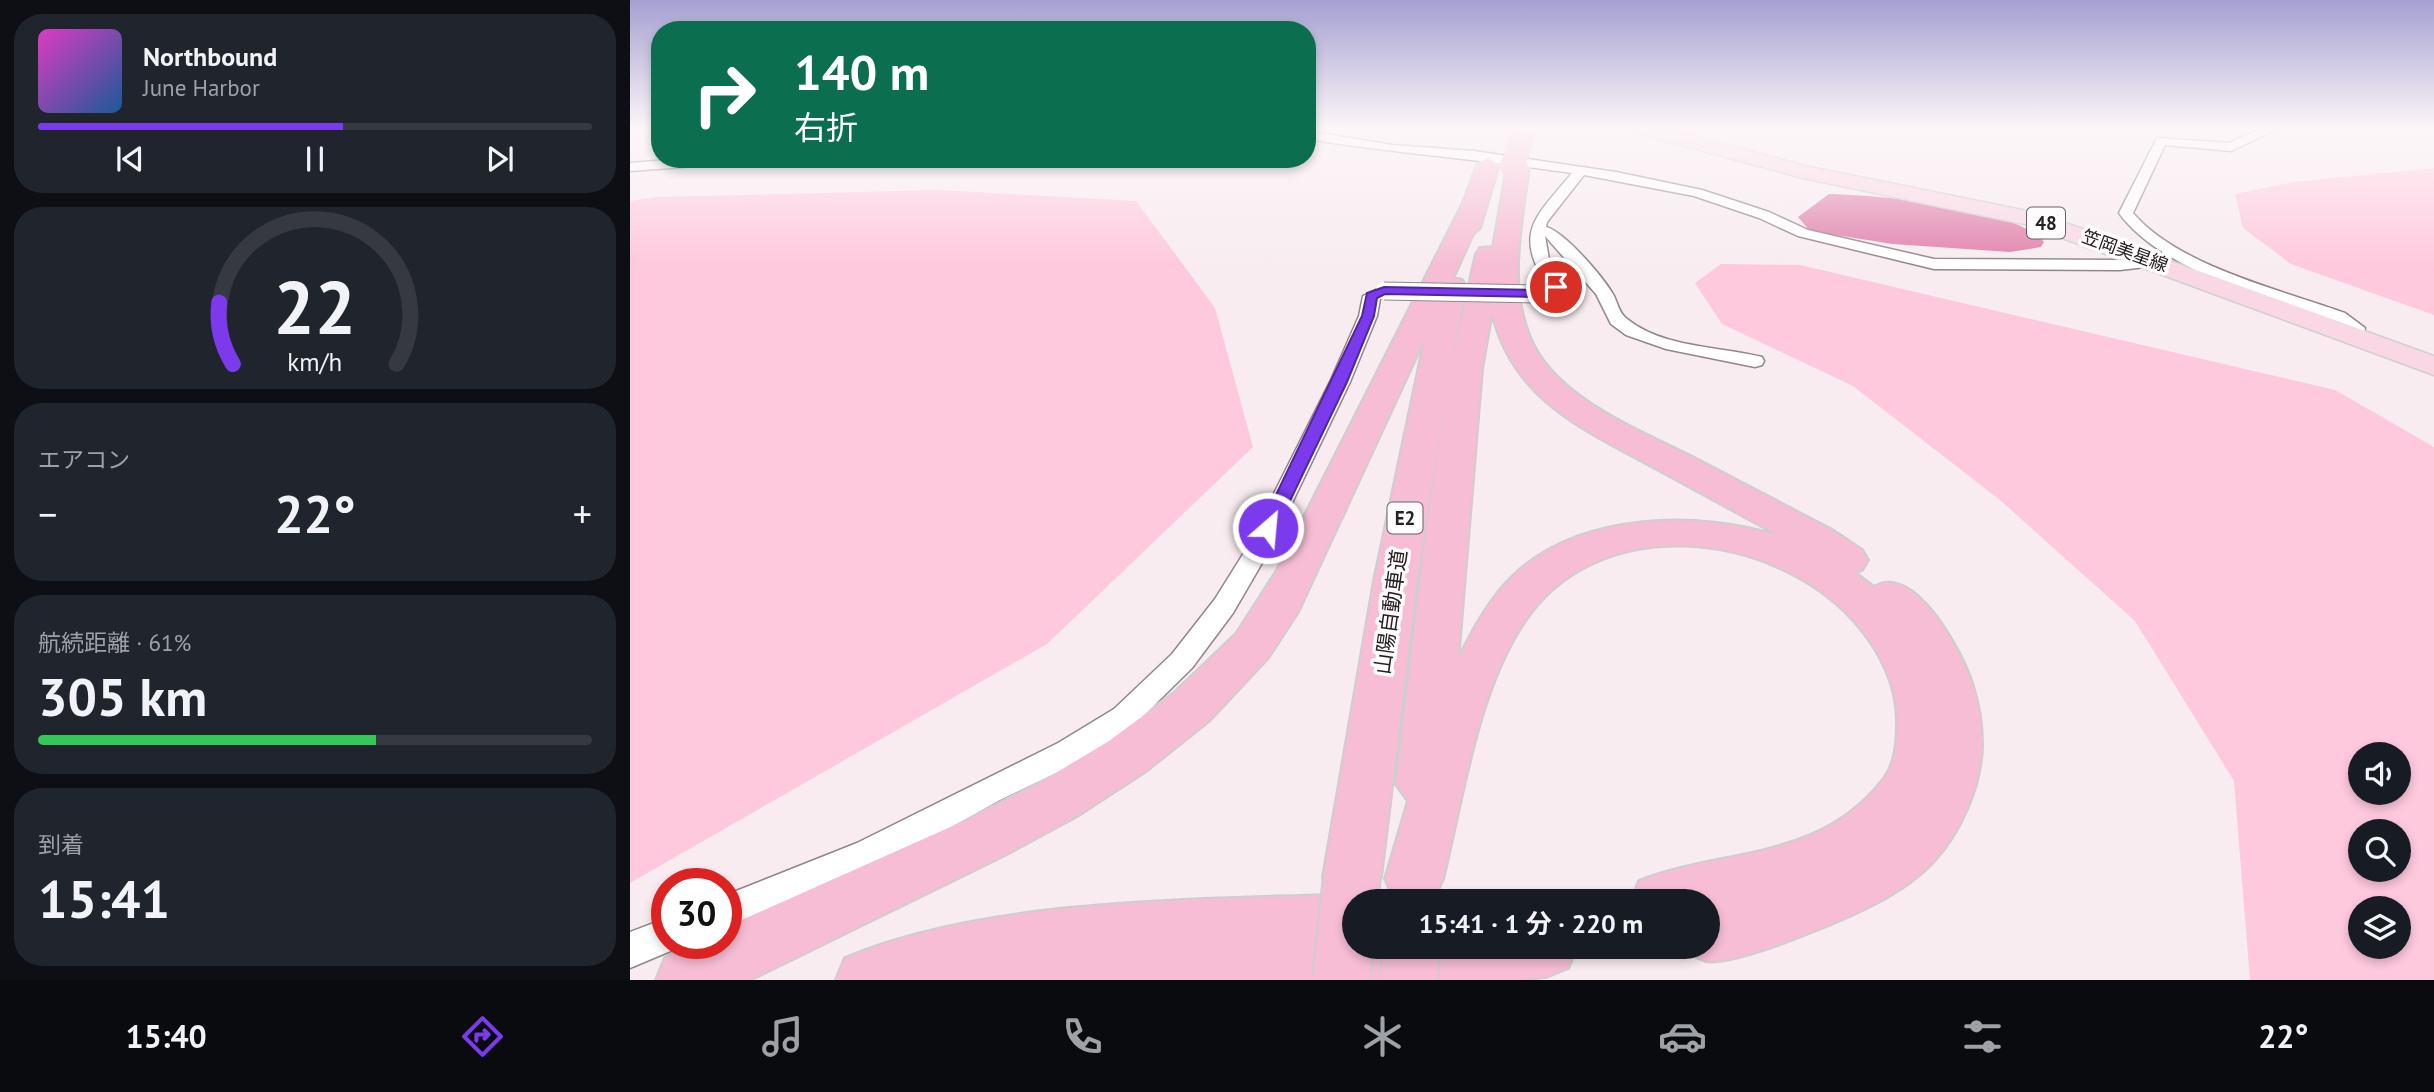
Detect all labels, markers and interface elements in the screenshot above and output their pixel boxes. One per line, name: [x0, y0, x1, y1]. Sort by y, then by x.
text: Northbound: [143, 40, 277, 73]
text: 140 m: [794, 40, 929, 104]
icon: right: [679, 49, 770, 140]
text: June Harbor: [143, 73, 260, 102]
text: 右折: [794, 106, 858, 148]
icon: previous: [111, 140, 149, 178]
icon: pause: [296, 140, 334, 178]
icon: next: [481, 140, 519, 178]
road number: 48: [2027, 208, 2065, 238]
street label: 笠岡美星線: [2079, 224, 2171, 277]
pin: [1526, 257, 1586, 317]
text: 22: [274, 260, 356, 354]
icon: arrive: [1537, 268, 1575, 306]
text: km/h: [288, 345, 342, 377]
text: エアコン: [38, 445, 130, 474]
text: 22°: [274, 480, 356, 547]
text: −: [38, 489, 57, 538]
text: +: [573, 489, 592, 538]
position arrow: [1231, 491, 1305, 565]
road number: E2: [1388, 503, 1422, 534]
street label: 山陽自動車道: [1368, 548, 1413, 676]
text: 航続距離 · 61%: [38, 628, 191, 657]
text: 305 km: [38, 663, 207, 730]
map controls: [2348, 742, 2411, 959]
button: sound: [2348, 742, 2411, 805]
button: search: [2348, 819, 2411, 882]
text: 到着: [38, 830, 84, 859]
text: 15:41: [38, 865, 170, 932]
speed limit sign: 30: [651, 868, 742, 959]
button: layers: [2348, 896, 2411, 959]
text: 15:41 · 1 分 · 220 m: [1419, 907, 1643, 940]
icon: directions: [458, 1012, 507, 1061]
icon: music: [758, 1012, 807, 1061]
icon: phone: [1058, 1012, 1107, 1061]
icon: climate: [1358, 1012, 1407, 1061]
icon: car: [1658, 1012, 1707, 1061]
icon: filters: [1958, 1012, 2007, 1061]
text: 15:40: [126, 1015, 207, 1057]
text: 22°: [2258, 1015, 2308, 1057]

